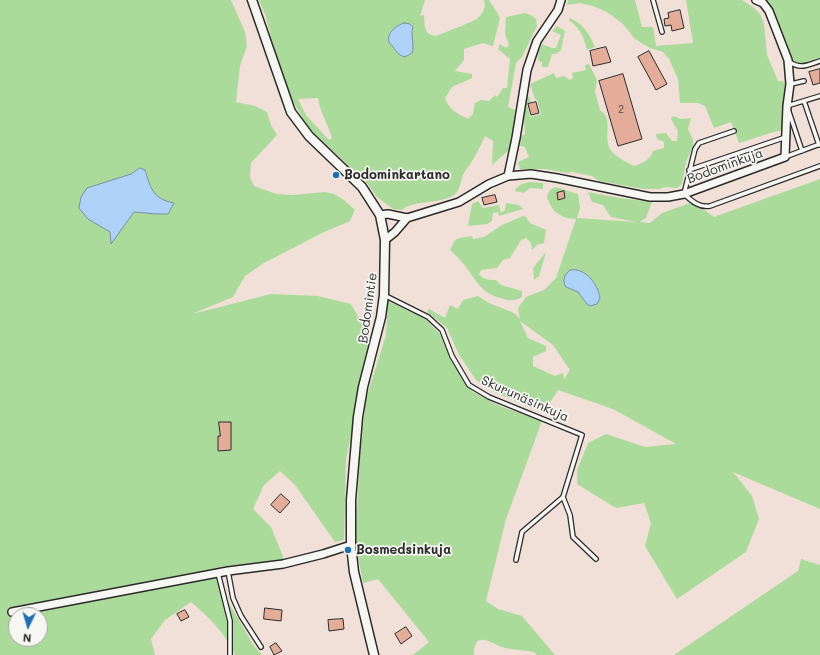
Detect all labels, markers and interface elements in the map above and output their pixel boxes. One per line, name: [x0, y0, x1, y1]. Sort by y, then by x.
house number: 2: [618, 103, 624, 117]
street label: Bodominkuja: [685, 145, 765, 187]
place label: Bodominkartano: [344, 167, 450, 183]
marker: Bodominkartano: [331, 170, 341, 180]
street label: Bodomintie: [355, 272, 381, 344]
street label: Skurunäsinkuja: [479, 373, 571, 425]
place label: Bosmedsinkuja: [356, 542, 451, 558]
marker: Bosmedsinkuja: [343, 545, 353, 555]
north arrow: [8, 607, 48, 647]
text: N: [22, 631, 32, 646]

